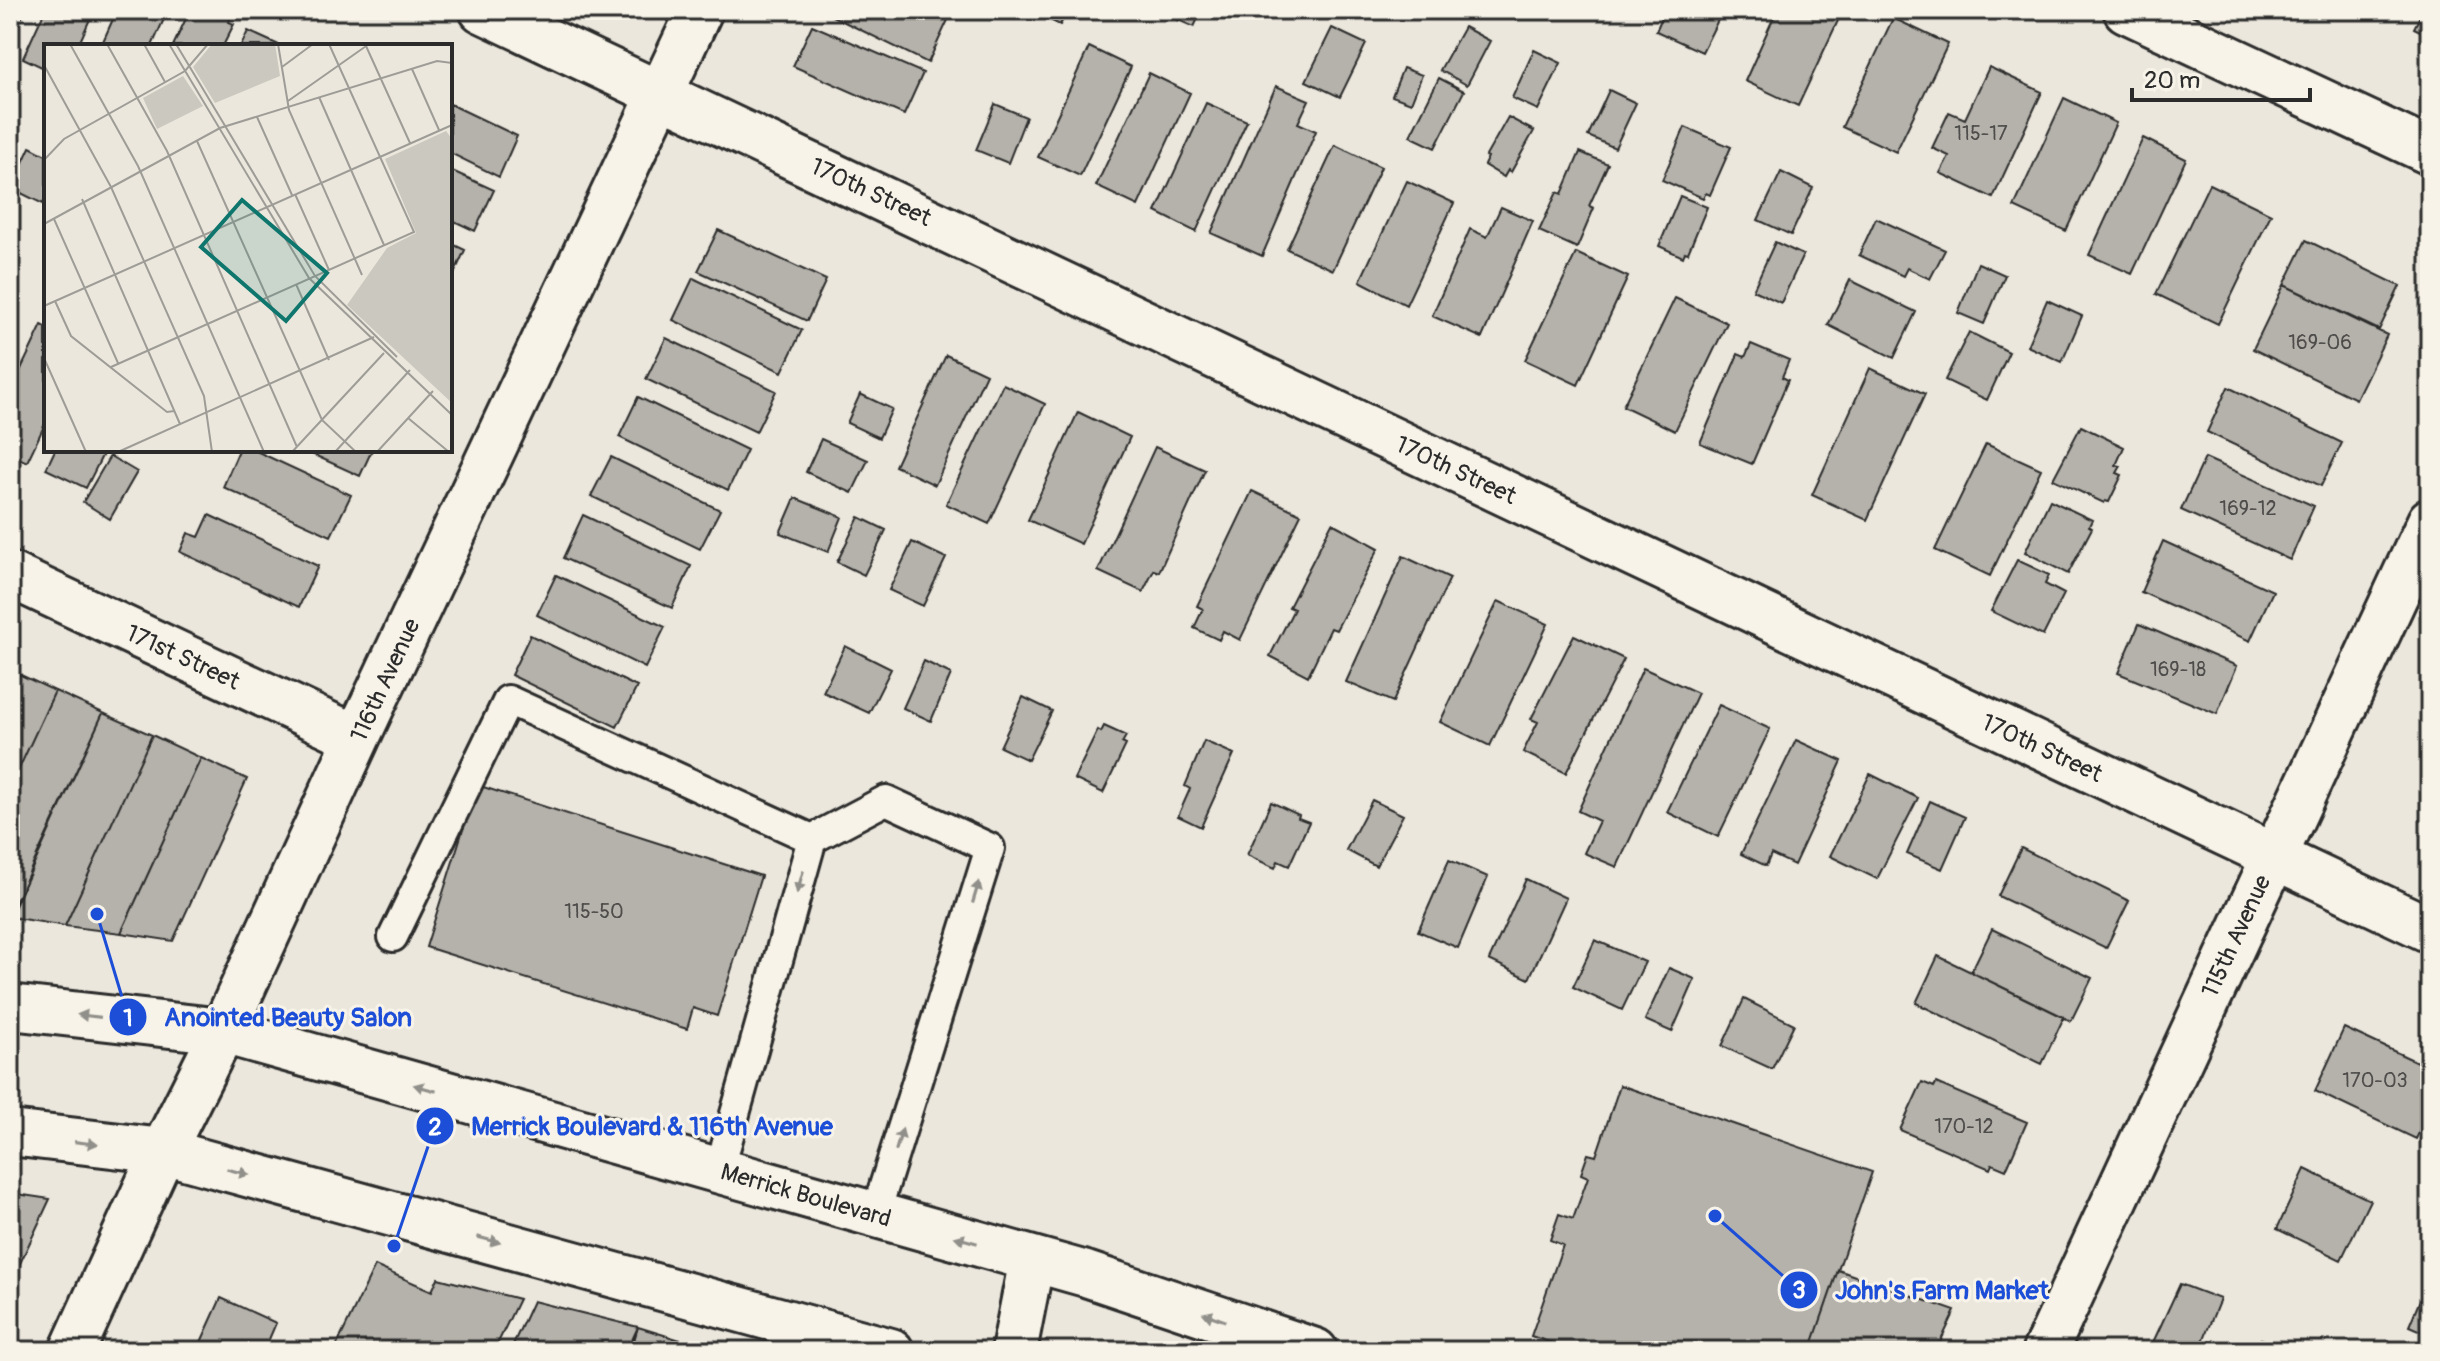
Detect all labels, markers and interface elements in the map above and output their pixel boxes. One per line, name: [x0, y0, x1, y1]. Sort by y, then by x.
inset map: [44, 44, 452, 452]
scale bar: [2132, 52, 2310, 102]
text: 20 m: [2144, 66, 2200, 95]
house number: 115-17: [1954, 121, 2008, 146]
street label: 170th Street: [806, 152, 936, 233]
house number: 169-06: [2288, 330, 2352, 355]
street label: 170th Street: [1391, 430, 1521, 511]
house number: 169-12: [2219, 496, 2277, 521]
street label: 116th Avenue: [344, 614, 427, 746]
street label: 171st Street: [121, 618, 245, 697]
house number: 169-18: [2150, 657, 2206, 682]
street label: 170th Street: [1977, 708, 2107, 789]
street label: 115th Avenue: [2195, 870, 2277, 1002]
one-way arrow: [793, 871, 806, 895]
one-way arrow: [970, 880, 983, 904]
house number: 115-50: [564, 899, 624, 924]
callout: Anointed Beauty Salon: [108, 992, 428, 1042]
text: Anointed Beauty Salon: [164, 1002, 412, 1034]
text: 1: [123, 1004, 133, 1033]
one-way arrow: [77, 1009, 102, 1022]
house number: 170-03: [2342, 1068, 2408, 1093]
one-way arrow: [413, 1081, 437, 1094]
callout: Merrick Boulevard & 116th Avenue: [415, 1101, 849, 1151]
text: Merrick Boulevard & 116th Avenue: [471, 1111, 834, 1143]
text: 2: [428, 1113, 442, 1142]
house number: 170-12: [1934, 1114, 1994, 1139]
one-way arrow: [893, 1128, 906, 1152]
one-way arrow: [74, 1137, 99, 1150]
street label: Merrick Boulevard: [717, 1157, 894, 1234]
one-way arrow: [227, 1166, 251, 1179]
one-way arrow: [954, 1233, 978, 1246]
one-way arrow: [476, 1235, 501, 1247]
callout: John's Farm Market: [1779, 1265, 2065, 1315]
text: John's Farm Market: [1835, 1275, 2050, 1307]
text: 3: [1792, 1276, 1806, 1305]
one-way arrow: [1202, 1311, 1226, 1323]

